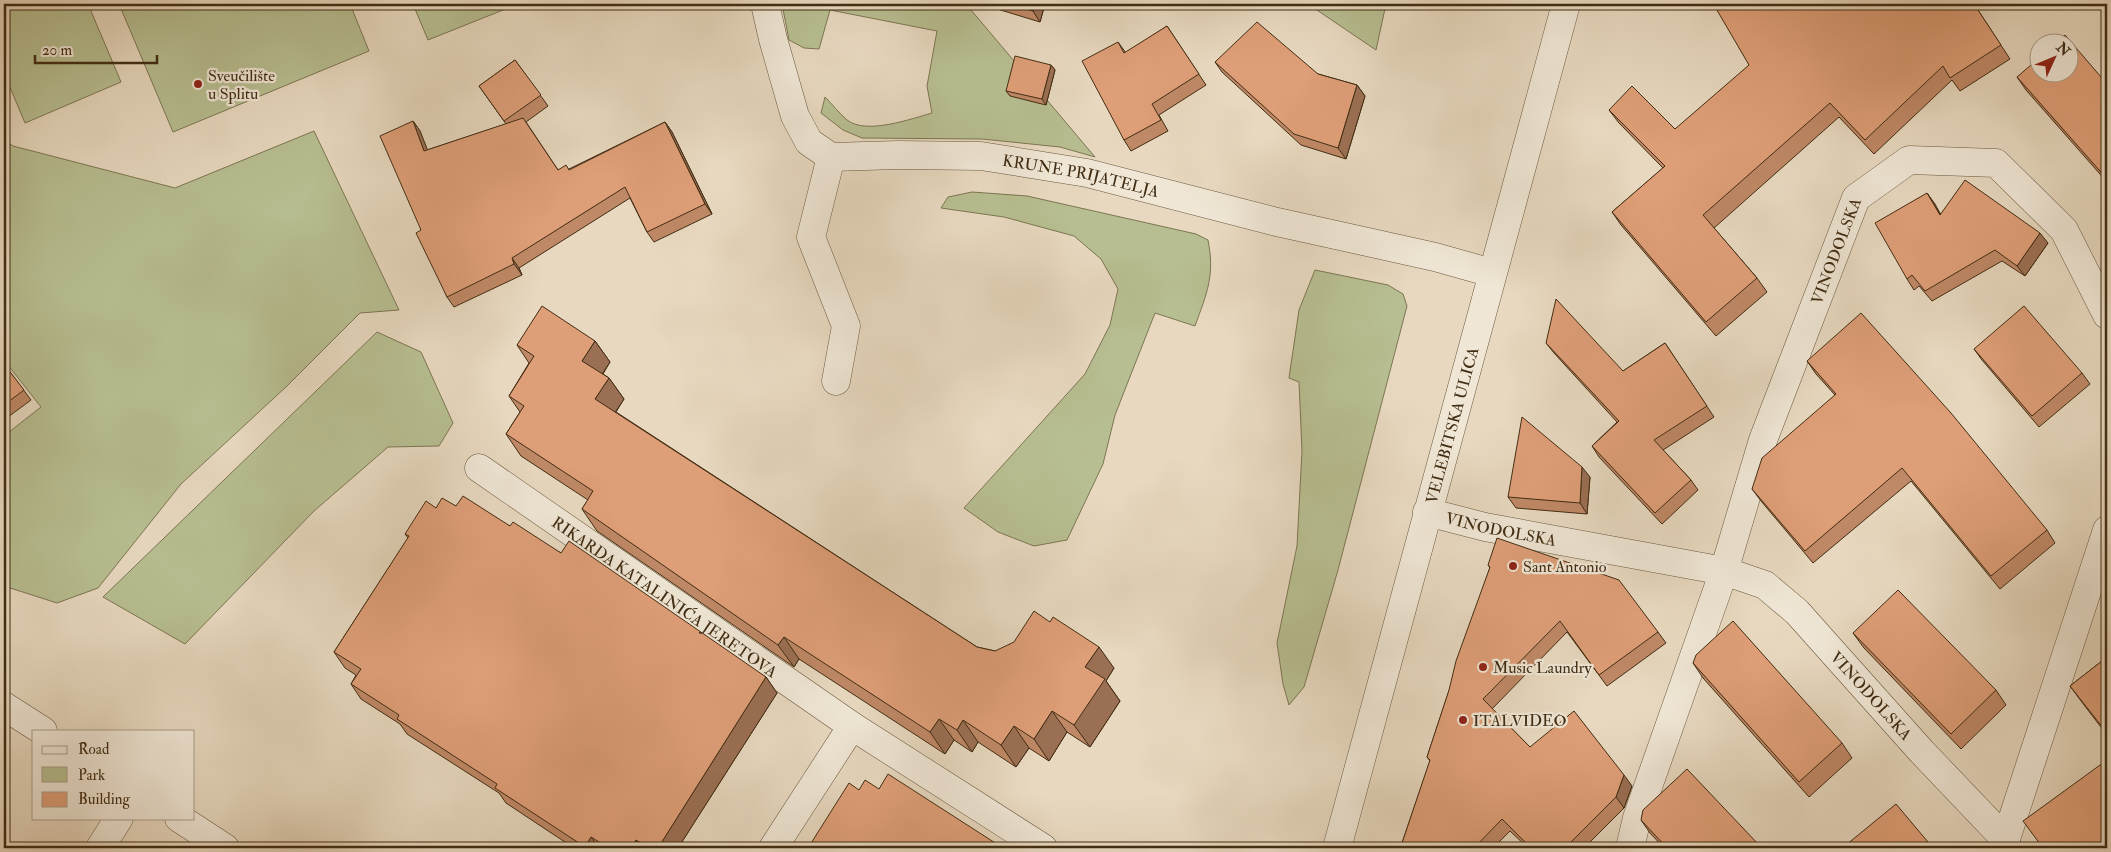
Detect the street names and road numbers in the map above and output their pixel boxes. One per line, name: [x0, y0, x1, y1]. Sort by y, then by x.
street label: KRUNE PRIJATELJA: [1001, 151, 1161, 202]
street label: VINODOLSKA: [1807, 195, 1866, 307]
street label: VELEBITSKA ULICA: [1422, 345, 1483, 506]
street label: VINODOLSKA: [1443, 508, 1558, 551]
street label: RIKARDA KATALINIĆA JERETOVA: [548, 512, 781, 682]
street label: VINODOLSKA: [1826, 647, 1916, 745]

